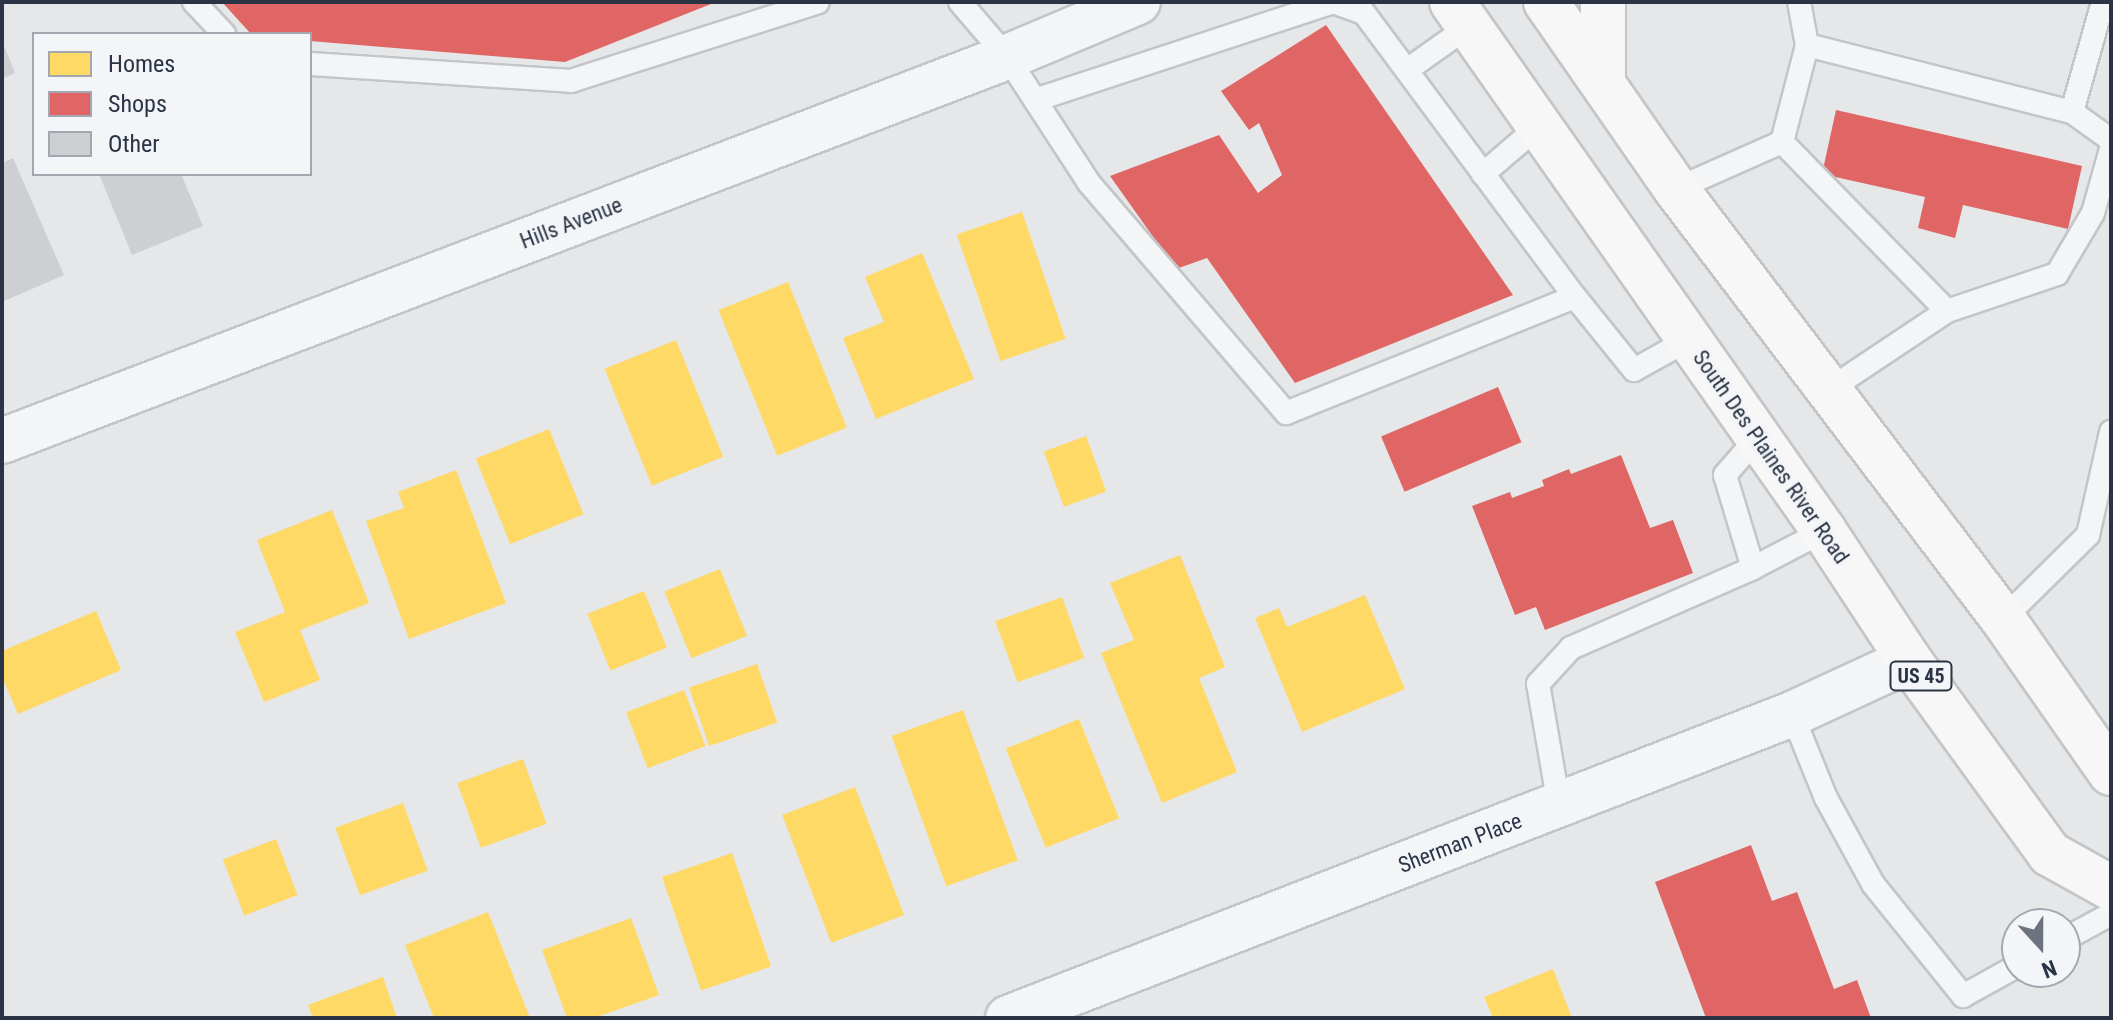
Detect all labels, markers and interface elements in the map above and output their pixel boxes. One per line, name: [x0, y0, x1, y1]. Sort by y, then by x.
legend: [32, 32, 312, 176]
text: Homes: [108, 50, 175, 78]
text: Shops: [108, 90, 167, 118]
text: Other: [108, 130, 160, 158]
street label: Hills Avenue: [516, 191, 626, 255]
street label: South Des Plaines River Road: [1687, 345, 1855, 569]
road number: US 45: [1889, 660, 1953, 692]
street label: Sherman Place: [1395, 807, 1525, 879]
north arrow: [2001, 908, 2081, 988]
text: N: [2038, 955, 2060, 983]

